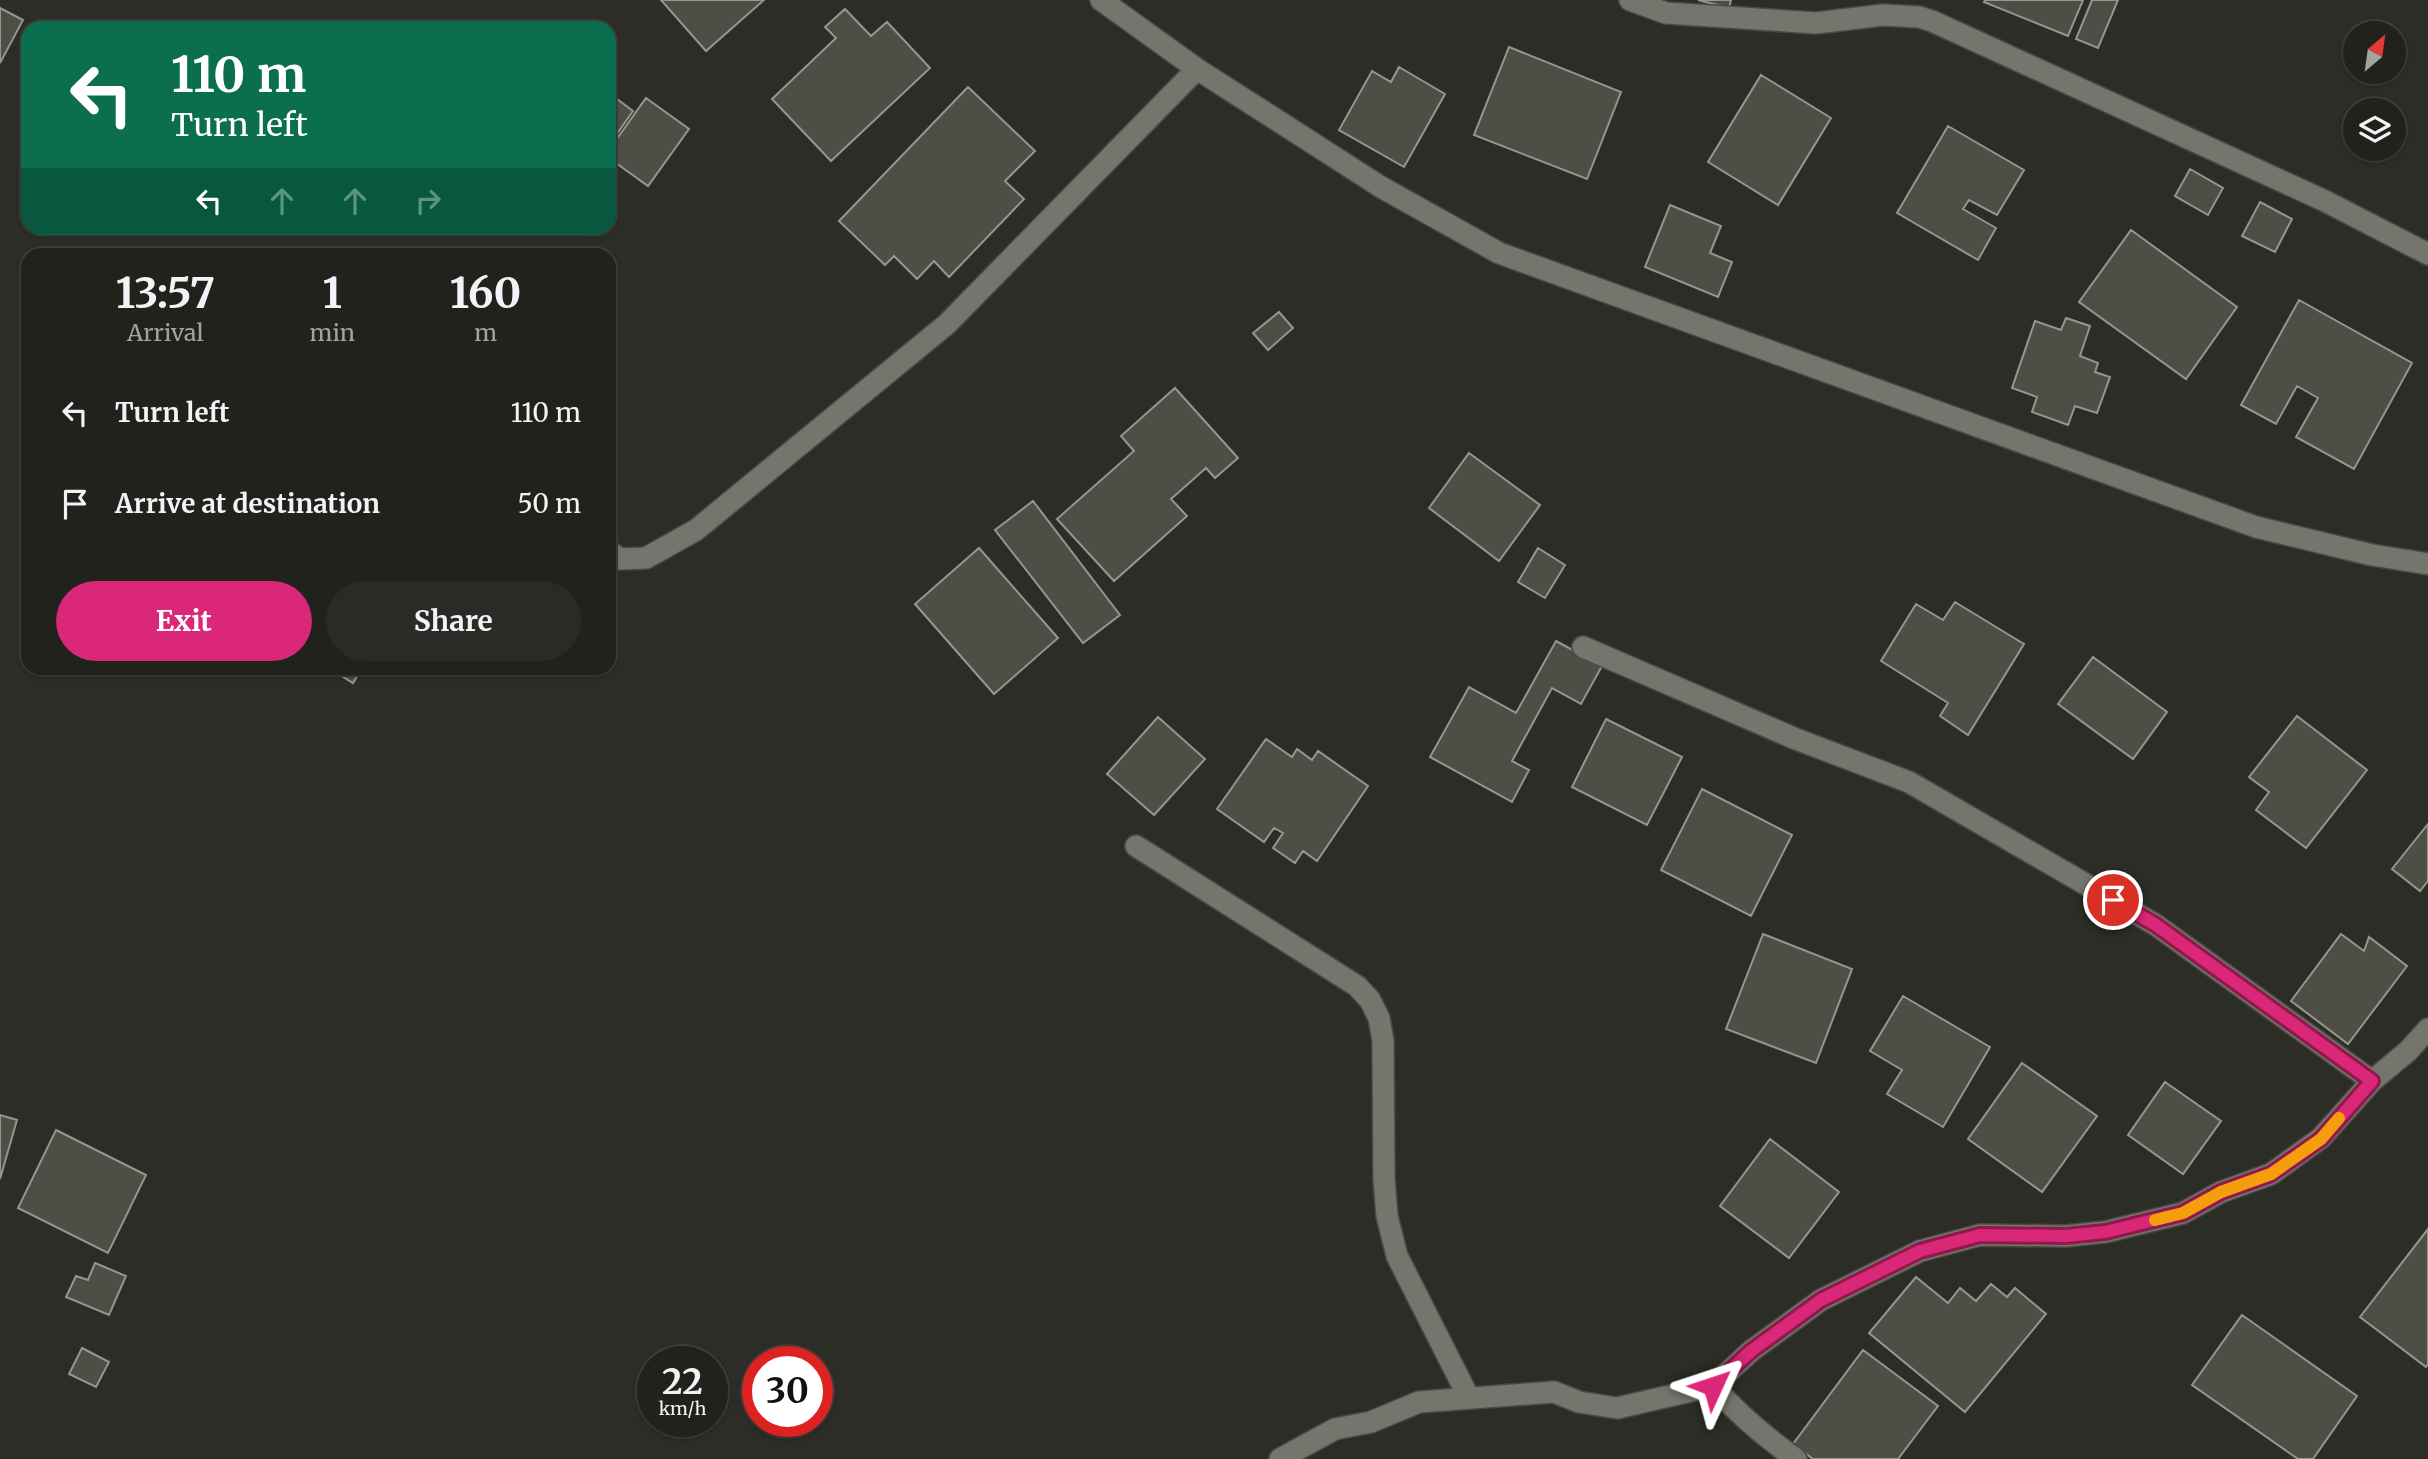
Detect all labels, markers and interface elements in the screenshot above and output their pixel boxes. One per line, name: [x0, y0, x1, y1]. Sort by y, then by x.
north arrow: [2343, 21, 2406, 84]
map controls: [2343, 21, 2406, 161]
text: 110 m: [171, 44, 306, 105]
icon: left: [56, 49, 147, 140]
button: layers: [2343, 98, 2406, 161]
text: Turn left: [171, 105, 308, 145]
icon: left: [190, 182, 228, 220]
icon: ahead: [263, 182, 301, 220]
icon: ahead: [336, 182, 374, 220]
icon: right: [409, 182, 447, 220]
text: 13:57: [116, 267, 215, 319]
text: 1: [323, 267, 342, 319]
text: 160: [450, 267, 521, 319]
text: Arrival: [127, 318, 204, 347]
text: min: [310, 318, 355, 347]
text: m: [474, 318, 497, 347]
icon: left: [56, 394, 94, 432]
text: Turn left: [115, 396, 229, 429]
text: 110 m: [511, 396, 581, 429]
icon: arrive: [56, 485, 94, 523]
text: Arrive at destination: [115, 487, 380, 520]
text: 50 m: [517, 487, 581, 520]
button: Exit: [56, 581, 312, 661]
button: Share: [326, 581, 581, 661]
pin: [2083, 870, 2143, 930]
icon: arrive: [2094, 881, 2132, 919]
speed limit sign: 30: [742, 1346, 833, 1437]
position arrow: [1676, 1349, 1750, 1423]
text: 22: [662, 1360, 703, 1404]
text: km/h: [659, 1397, 706, 1420]

